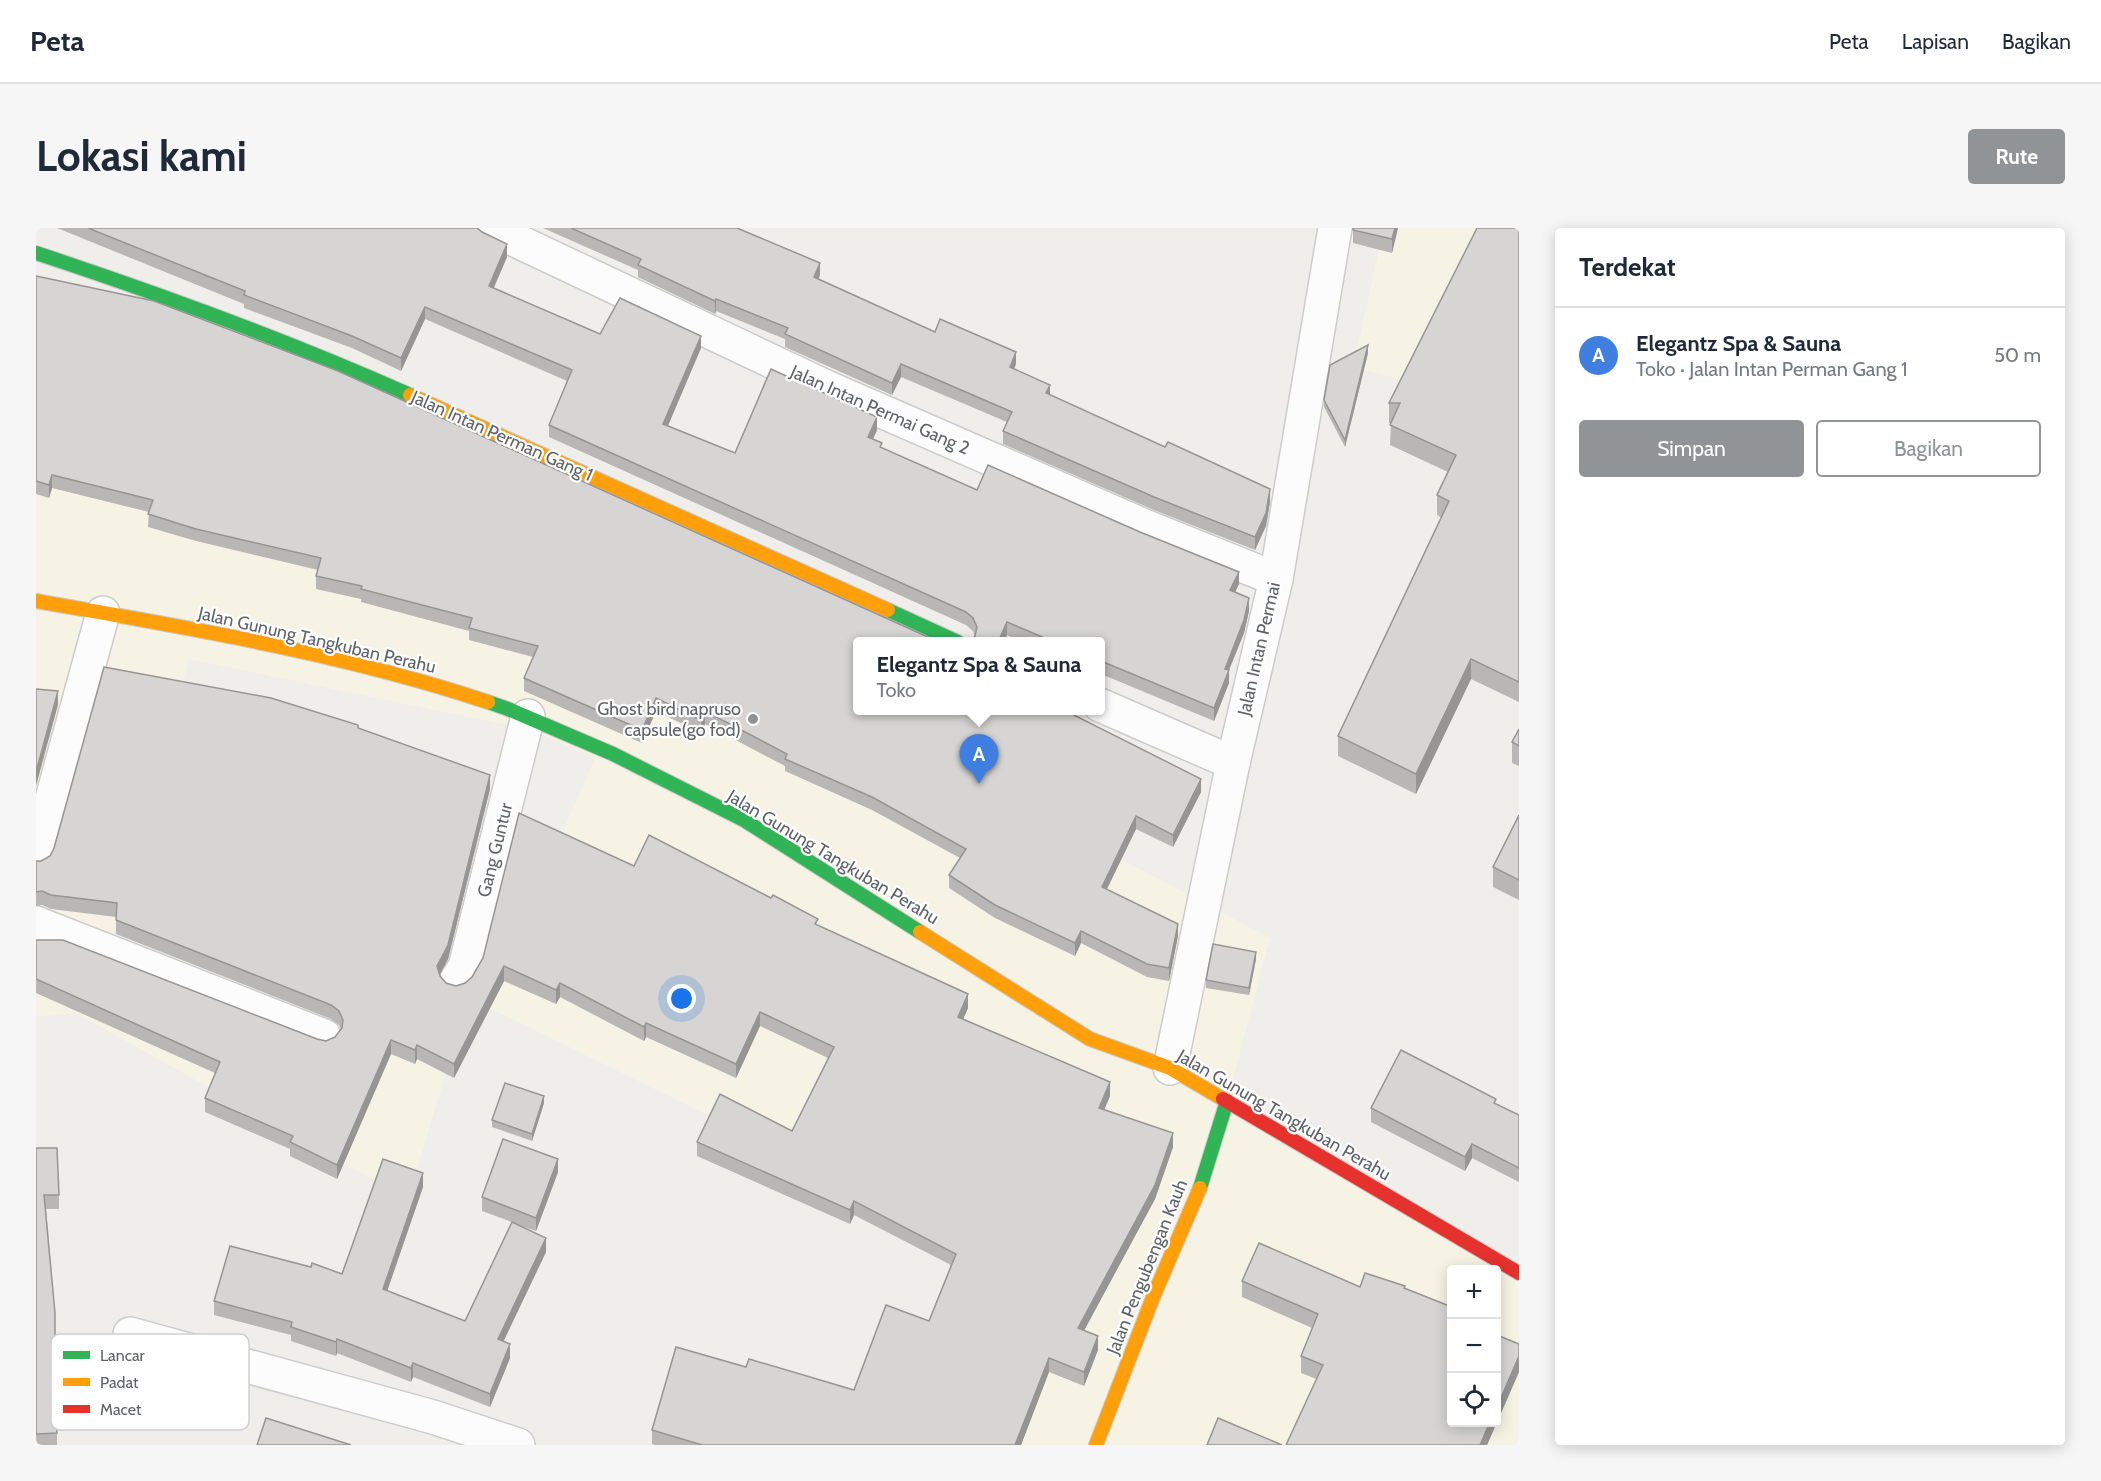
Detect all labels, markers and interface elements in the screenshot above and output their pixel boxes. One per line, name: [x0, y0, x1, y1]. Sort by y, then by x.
text: Peta: [30, 24, 84, 58]
text: Peta: [1829, 29, 1869, 54]
text: Lapisan: [1902, 29, 1969, 54]
text: Bagikan: [2002, 29, 2071, 54]
button: Rute: [1968, 129, 2065, 184]
text: Lokasi kami: [36, 130, 247, 182]
text: Terdekat: [1579, 251, 1676, 283]
text: Elegantz Spa & Sauna: [1636, 330, 1841, 357]
text: A: [1592, 343, 1605, 367]
text: 50 m: [1994, 343, 2041, 367]
text: Toko · Jalan Intan Perman Gang 1: [1636, 357, 1908, 381]
street label: Jalan Intan Permai Gang 2: [786, 360, 973, 459]
street label: Jalan Intan Perman Gang 1: [407, 386, 596, 486]
button: Simpan: [1579, 420, 1804, 477]
button: Bagikan: [1816, 420, 2041, 477]
street label: Jalan Intan Permai: [1233, 580, 1285, 719]
street label: Jalan Gunung Tangkuban Perahu: [195, 602, 438, 678]
popup: [853, 637, 1105, 715]
text: Elegantz Spa & Sauna: [876, 651, 1082, 678]
text: Toko: [876, 678, 916, 702]
place label: Ghost bird napruso capsule(go fod): [597, 698, 741, 741]
marker: Ghost bird napruso capsule(go fod): [746, 712, 760, 726]
pin: A: [960, 734, 998, 784]
street label: Jalan Gunung Tangkuban Perahu: [722, 784, 943, 929]
street label: Gang Guntur: [473, 800, 517, 899]
your location: [667, 984, 696, 1013]
street label: Jalan Gunung Tangkuban Perahu: [1172, 1044, 1395, 1185]
street label: Jalan Pengubengan Kauh: [1101, 1176, 1192, 1359]
map controls: [1447, 1265, 1501, 1427]
button: +: [1447, 1265, 1501, 1319]
button: −: [1447, 1319, 1501, 1373]
legend: [51, 1334, 249, 1430]
text: Lancar: [100, 1346, 146, 1365]
text: Padat: [100, 1373, 139, 1392]
button: locate: [1447, 1373, 1501, 1427]
text: Macet: [100, 1400, 142, 1419]

